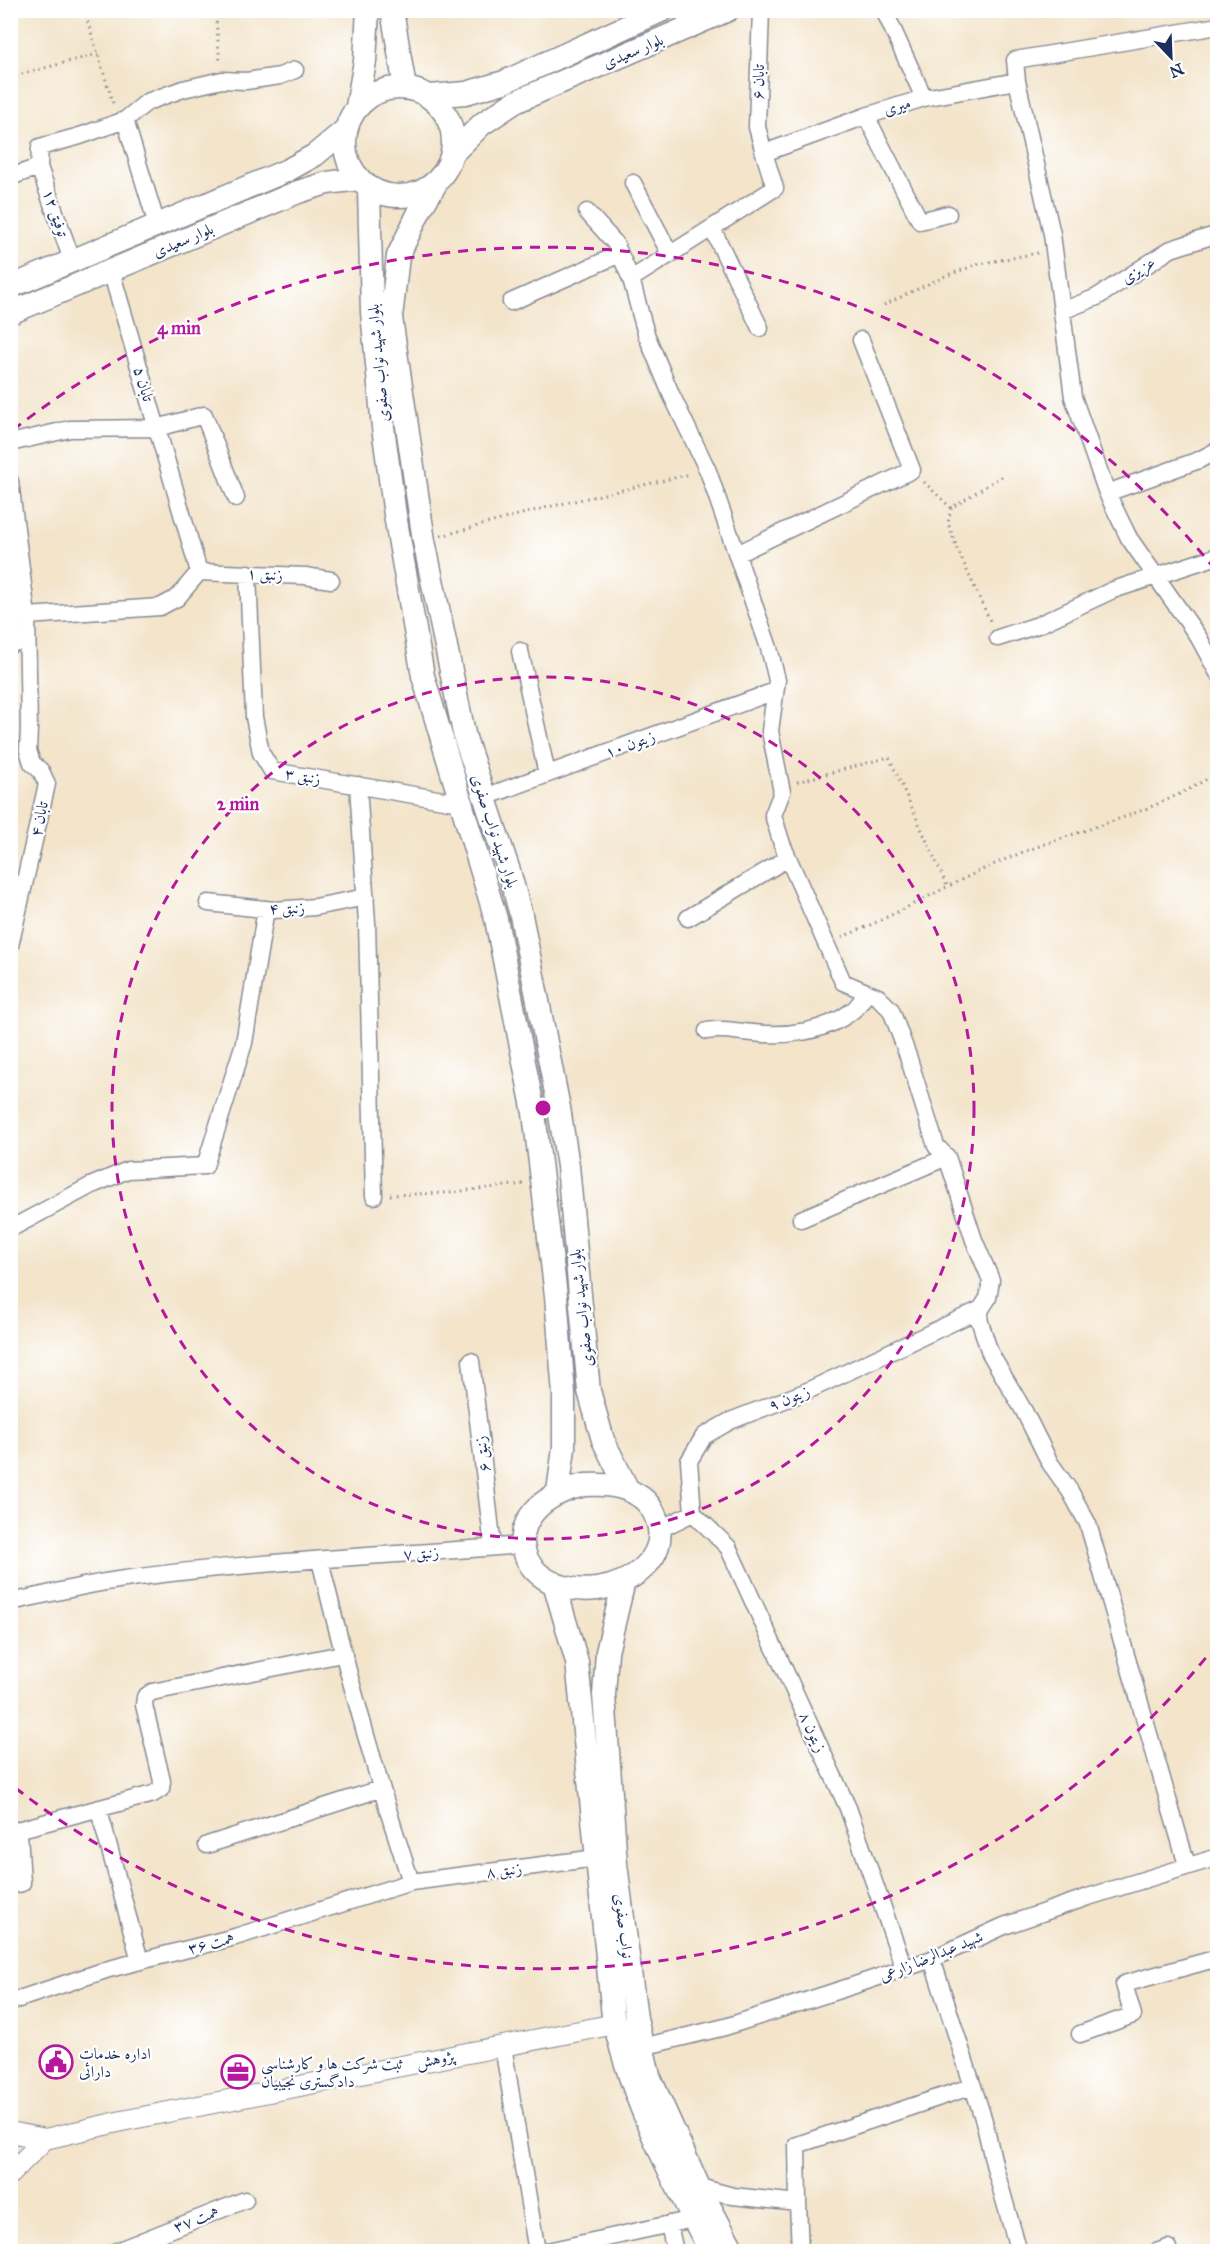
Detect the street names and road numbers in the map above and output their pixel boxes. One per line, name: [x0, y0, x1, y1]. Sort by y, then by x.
street label: بلوار سعیدی: [600, 30, 666, 72]
street label: تابان ۶: [748, 63, 768, 100]
street label: میری: [881, 93, 913, 119]
street label: توفیق ۱۲: [38, 187, 73, 241]
street label: بلوار سعیدی: [150, 219, 216, 261]
street label: عزیزی: [1118, 252, 1160, 289]
street label: بلوار شهید نواب صفوی: [363, 303, 394, 423]
street label: تابان ۵: [130, 364, 158, 405]
street label: زنبق ۱: [246, 564, 283, 585]
street label: زیتون ۱۰: [602, 726, 658, 763]
street label: زنبق ۳: [284, 764, 322, 789]
street label: بلوار شهید نواب صفوی: [467, 772, 522, 891]
street label: تابان ۴: [26, 799, 52, 838]
street label: زنبق ۴: [269, 898, 305, 919]
street label: بلوار شهید نواب صفوی: [565, 1248, 598, 1368]
street label: زیتون ۹: [766, 1381, 813, 1416]
street label: زنبق ۶: [470, 1435, 495, 1473]
street label: زنبق ۷: [402, 1542, 440, 1565]
street label: زیتون ۸: [794, 1709, 831, 1756]
street label: زنبق ۸: [485, 1858, 523, 1883]
street label: نواب صفوی: [610, 1892, 637, 1960]
street label: شهید عبدالرضا زارعی: [876, 1927, 986, 1986]
street label: همت ۳۶: [186, 1928, 236, 1958]
street label: پژوهش: [414, 2046, 458, 2073]
street label: همت ۳۷: [171, 2202, 221, 2236]

